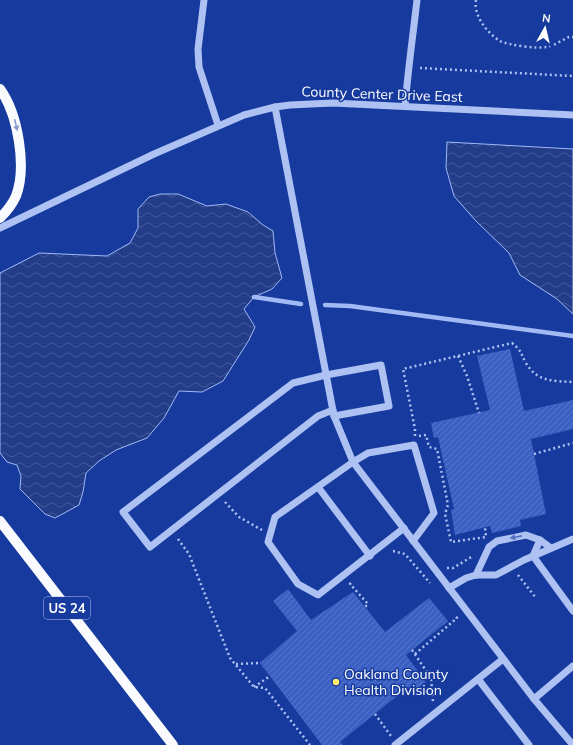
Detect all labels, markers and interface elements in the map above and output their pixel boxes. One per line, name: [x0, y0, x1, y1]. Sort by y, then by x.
north arrow: [525, 8, 565, 48]
text: N: [541, 11, 551, 26]
street label: County Center Drive East: [301, 82, 463, 106]
one-way arrow: [13, 118, 19, 131]
one-way arrow: [509, 535, 522, 541]
road number: US 24: [44, 597, 90, 619]
place label: Oakland County Health Division: [344, 665, 449, 699]
marker: Oakland County Health Division: [331, 677, 341, 687]

